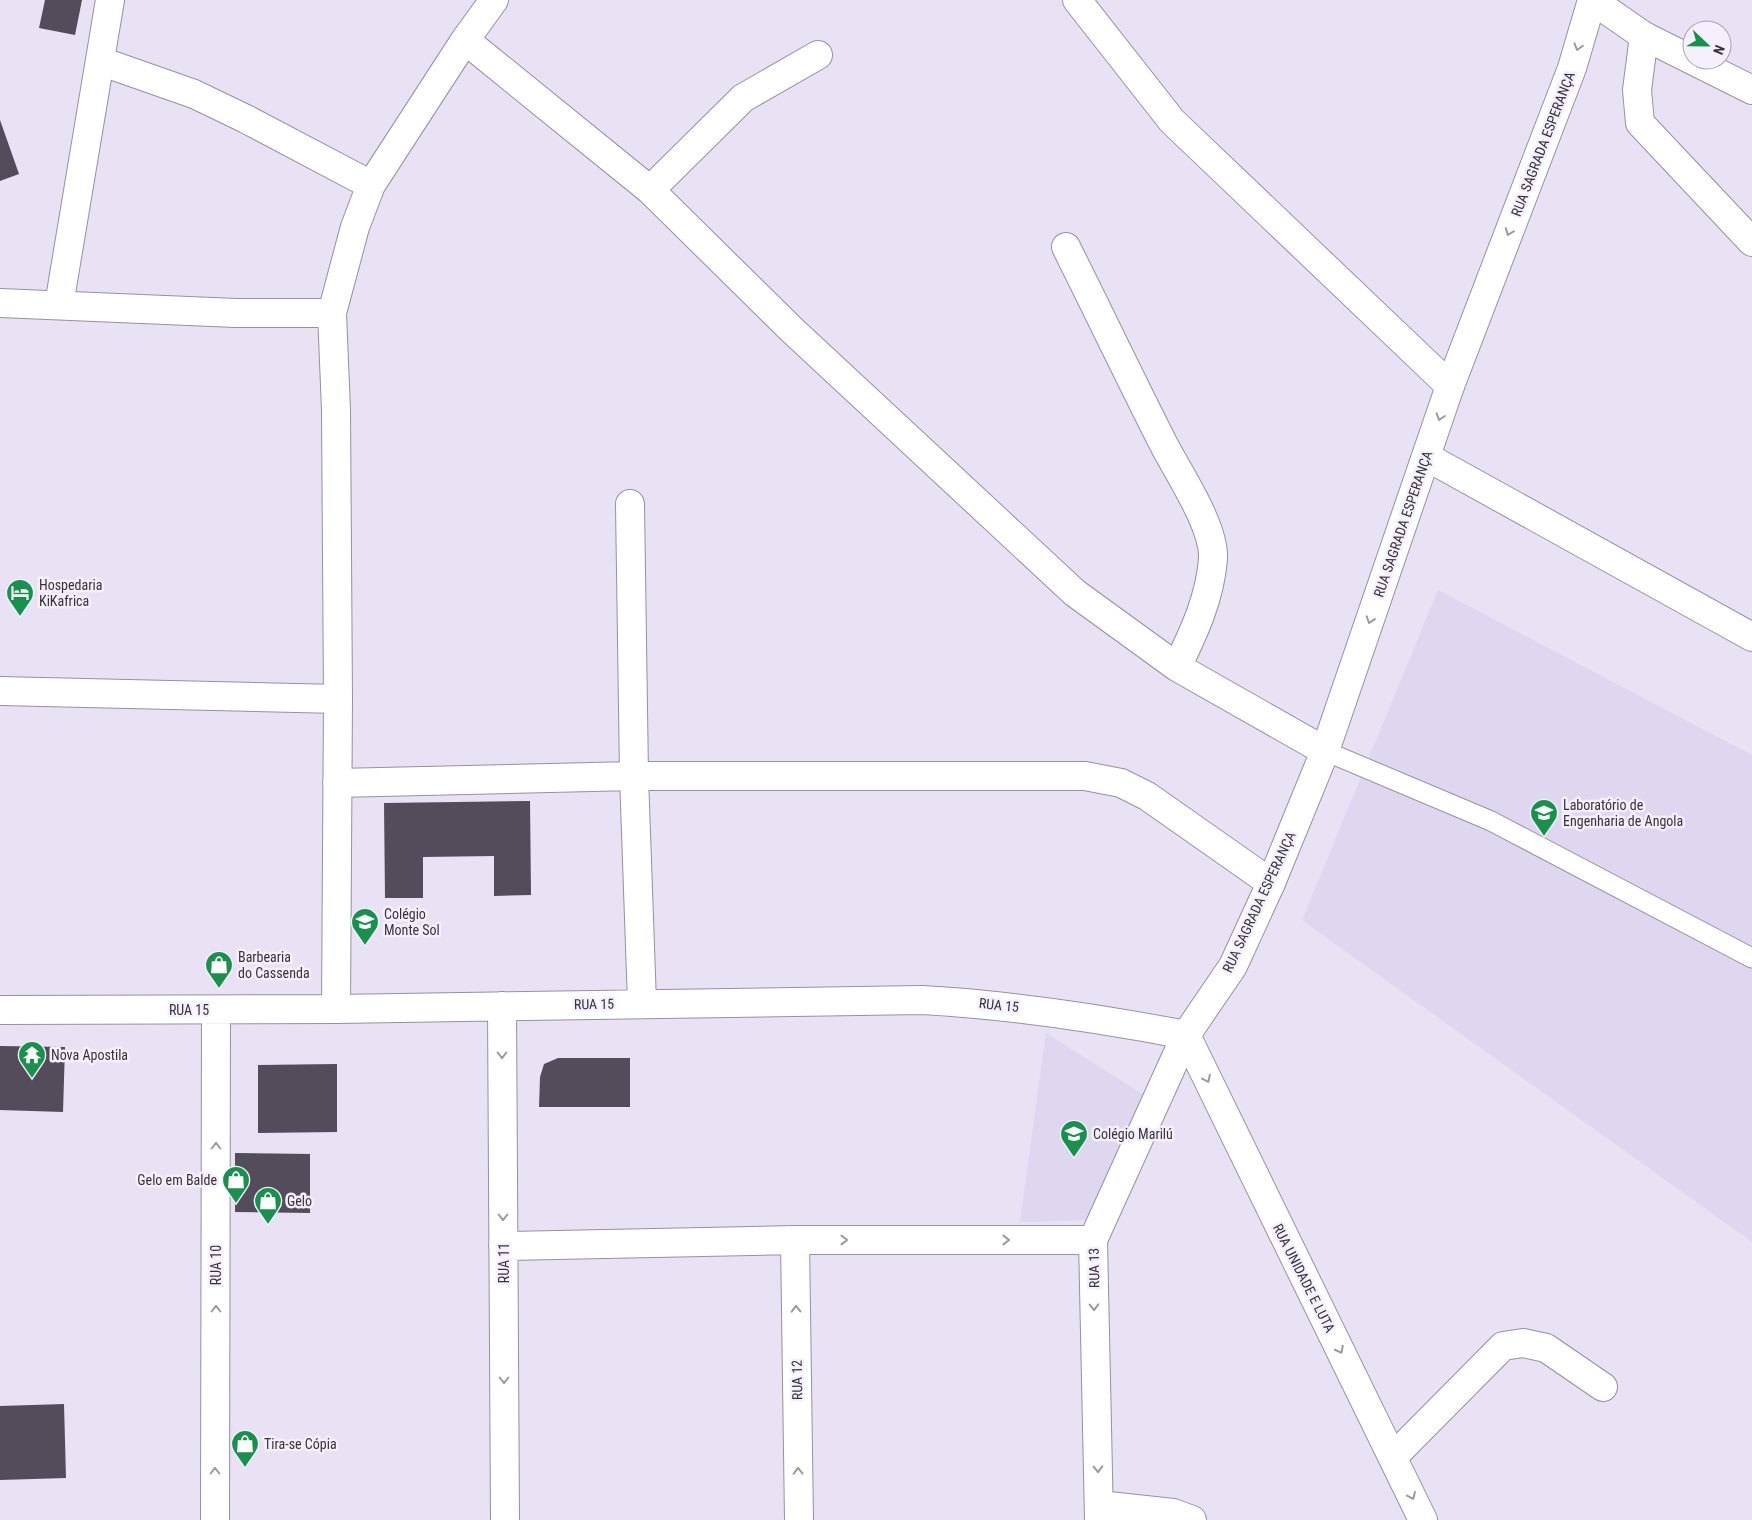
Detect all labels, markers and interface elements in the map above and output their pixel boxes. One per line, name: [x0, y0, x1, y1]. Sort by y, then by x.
north arrow: [1682, 20, 1732, 70]
one-way arrow: [1574, 42, 1584, 50]
text: N: [1710, 43, 1728, 57]
street label: RUA SAGRADA ESPERANÇA: [1508, 69, 1578, 219]
one-way arrow: [1505, 227, 1515, 236]
one-way arrow: [1436, 412, 1446, 421]
street label: RUA SAGRADA ESPERANÇA: [1370, 449, 1436, 599]
place label: Hospedaria KiKafrica: [39, 577, 102, 609]
hotel icon: Hospedaria KiKafrica: [5, 578, 35, 617]
one-way arrow: [1366, 615, 1376, 624]
place label: Laboratório de Engenharia de Angola: [1563, 797, 1683, 829]
school or university icon: Laboratório de Engenharia de Angola: [1529, 798, 1559, 837]
street label: RUA SAGRADA ESPERANÇA: [1219, 829, 1299, 975]
place label: Colégio Monte Sol: [384, 906, 440, 938]
school or university icon: Colégio Monte Sol: [350, 907, 380, 946]
place label: Barbearia do Cassenda: [238, 949, 310, 981]
shop icon: Barbearia do Cassenda: [204, 950, 234, 989]
street label: RUA 15: [978, 995, 1020, 1015]
street label: RUA 15: [574, 996, 614, 1012]
street label: RUA 15: [169, 1002, 209, 1018]
temple icon: Nova Apostila: [17, 1040, 47, 1079]
place label: Nova Apostila: [51, 1047, 128, 1063]
one-way arrow: [497, 1051, 507, 1059]
one-way arrow: [1200, 1074, 1211, 1083]
school or university icon: Colégio Marilú: [1059, 1119, 1089, 1158]
place label: Colégio Marilú: [1093, 1126, 1173, 1142]
one-way arrow: [211, 1142, 221, 1150]
shop icon: Gelo em Balde: [221, 1165, 251, 1204]
place label: Gelo em Balde: [137, 1172, 217, 1188]
shop icon: Gelo: [253, 1186, 283, 1225]
place label: Gelo: [287, 1193, 312, 1209]
one-way arrow: [498, 1214, 508, 1221]
street label: RUA UNIDADE E LUTA: [1270, 1221, 1338, 1335]
one-way arrow: [840, 1235, 848, 1245]
one-way arrow: [1002, 1235, 1010, 1245]
street label: RUA 11: [496, 1243, 512, 1283]
street label: RUA 10: [208, 1245, 224, 1285]
street label: RUA 13: [1086, 1248, 1102, 1288]
one-way arrow: [1089, 1303, 1100, 1311]
one-way arrow: [211, 1305, 221, 1312]
one-way arrow: [791, 1305, 801, 1312]
one-way arrow: [1334, 1345, 1344, 1354]
street label: RUA 12: [789, 1360, 805, 1400]
one-way arrow: [499, 1376, 509, 1384]
shop icon: Tira-se Cópia: [230, 1429, 260, 1468]
place label: Tira-se Cópia: [264, 1436, 337, 1452]
one-way arrow: [1093, 1466, 1103, 1473]
one-way arrow: [210, 1467, 220, 1475]
one-way arrow: [793, 1467, 803, 1475]
one-way arrow: [1406, 1491, 1416, 1500]

